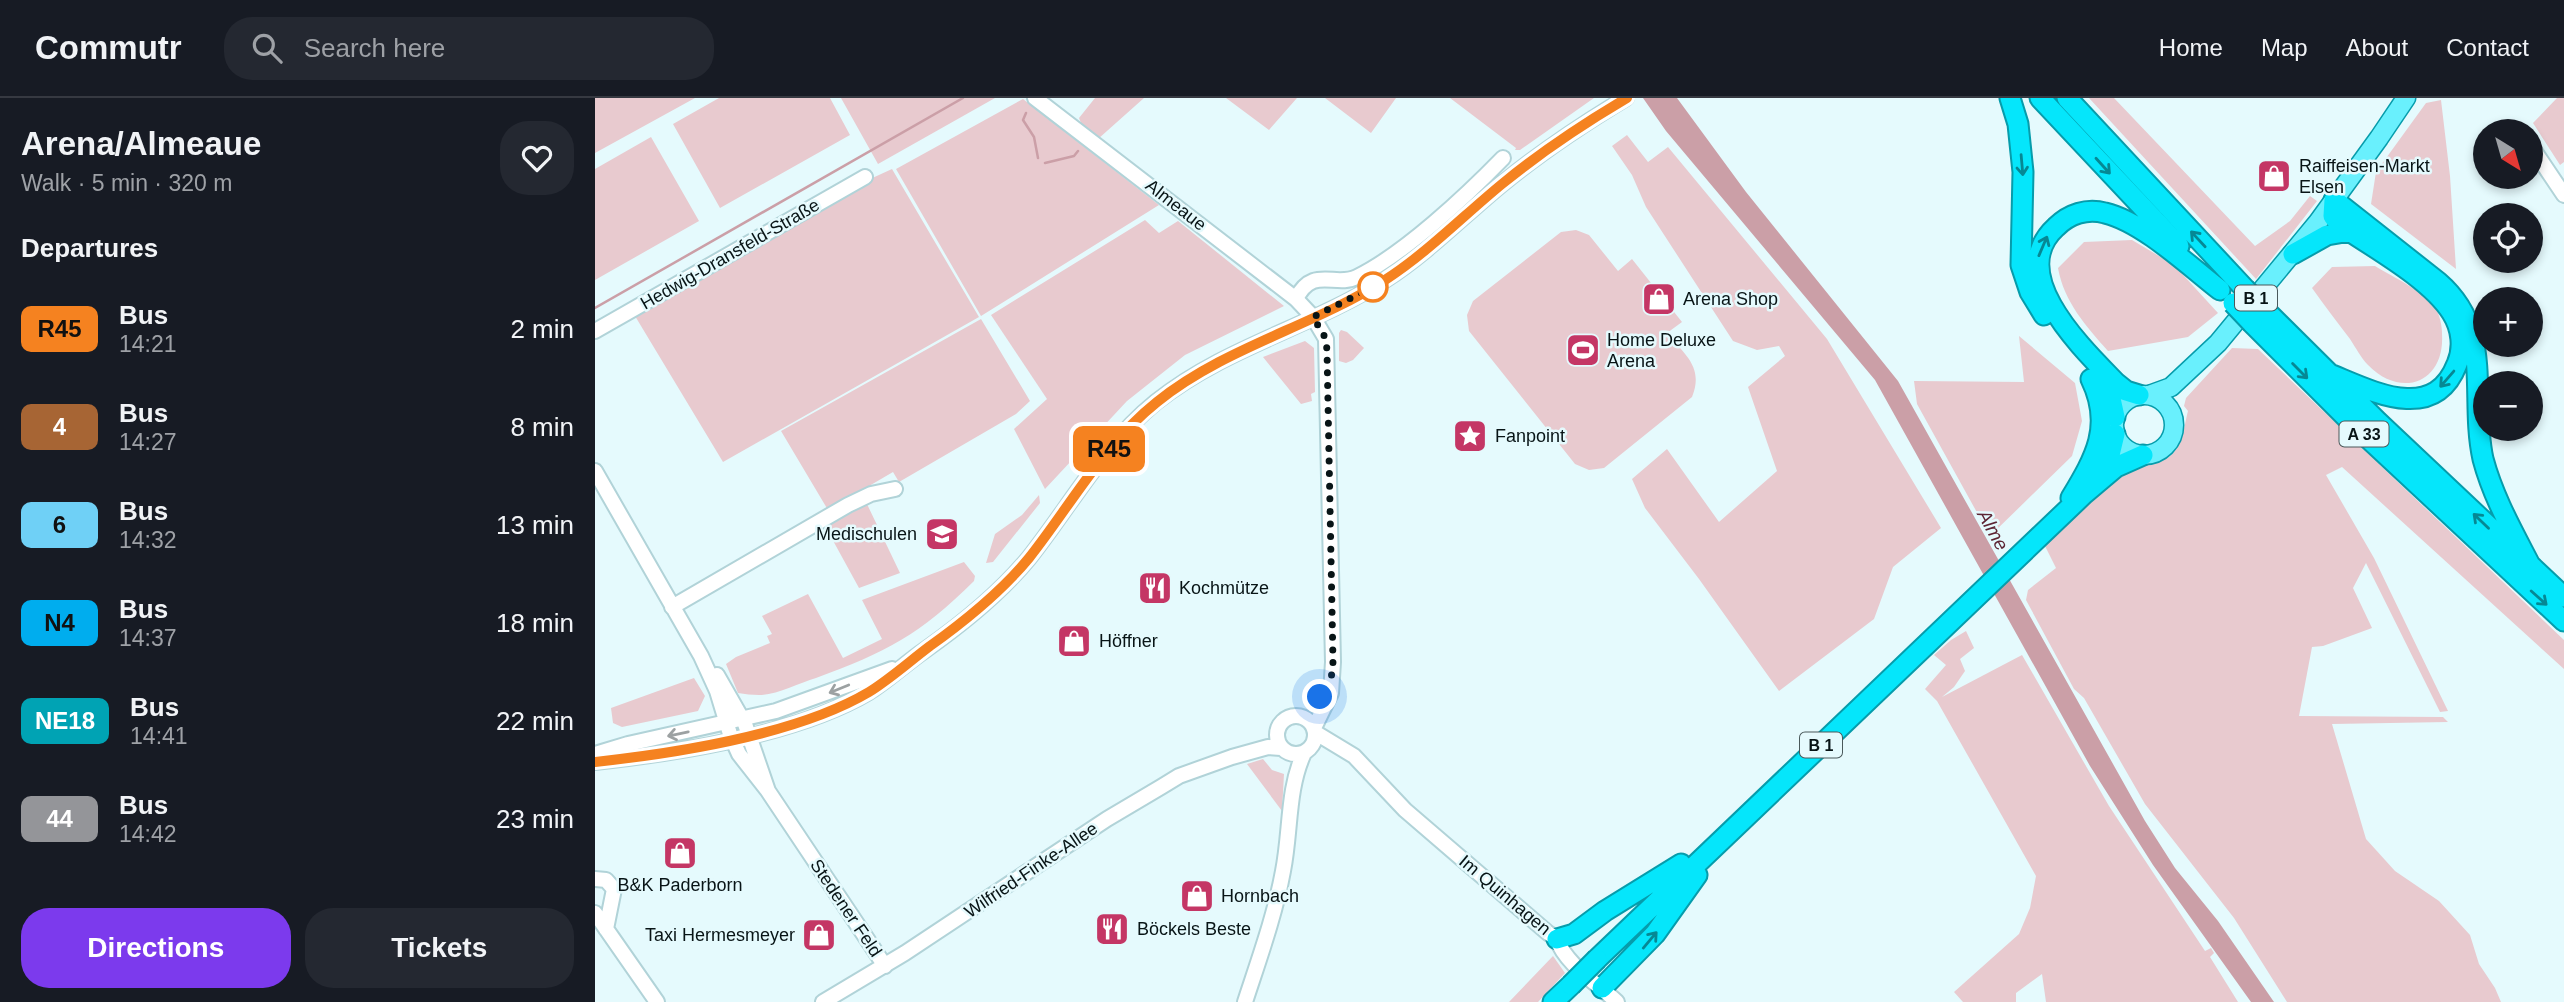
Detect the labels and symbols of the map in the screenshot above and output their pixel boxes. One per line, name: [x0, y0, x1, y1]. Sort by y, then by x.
north arrow: [2473, 119, 2543, 189]
one-way arrow: [2016, 153, 2029, 176]
place label: Raiffeisen-Markt Elsen: [2299, 156, 2430, 197]
one-way arrow: [2095, 157, 2111, 175]
shop icon: Raiffeisen-Markt Elsen: [2255, 157, 2293, 195]
street label: Almeaue: [1142, 175, 1210, 235]
street label: Hedwig-Dransfeld-Straße: [637, 195, 823, 313]
one-way arrow: [2190, 230, 2206, 248]
one-way arrow: [2038, 236, 2051, 257]
unlabelled marker: [1358, 272, 1388, 302]
shop icon: Arena Shop: [1640, 280, 1678, 318]
road number: B 1: [2235, 286, 2277, 310]
place label: Arena Shop: [1683, 289, 1778, 309]
place label: Home Deluxe Arena: [1607, 330, 1716, 371]
sports icon: Home Deluxe Arena: [1564, 331, 1602, 369]
one-way arrow: [2292, 363, 2309, 380]
one-way arrow: [2439, 370, 2455, 388]
place icon: Fanpoint: [1451, 417, 1489, 455]
road number: A 33: [2339, 422, 2389, 446]
line badge: R45: [1069, 426, 1149, 472]
place label: Fanpoint: [1495, 426, 1565, 446]
water label: Alme: [1973, 505, 2013, 554]
one-way arrow: [2472, 512, 2489, 529]
school or university icon: Medischulen: [923, 515, 961, 553]
place label: Medischulen: [816, 524, 917, 544]
restaurant icon: Kochmütze: [1136, 569, 1174, 607]
place label: Kochmütze: [1179, 578, 1269, 598]
one-way arrow: [2530, 590, 2548, 606]
shop icon: Höffner: [1055, 622, 1093, 660]
place label: Höffner: [1099, 631, 1158, 651]
your location: [1302, 679, 1337, 714]
one-way arrow: [829, 684, 851, 697]
one-way arrow: [667, 727, 690, 741]
road number: B 1: [1800, 732, 1842, 758]
street label: Wilfried-Finke-Allee: [961, 818, 1101, 922]
shop icon: B&K Paderborn: [661, 834, 699, 872]
street label: Im Quinhagen: [1455, 851, 1555, 939]
street label: Stedener Feld: [806, 856, 886, 960]
place label: B&K Paderborn: [617, 875, 743, 895]
shop icon: Hornbach: [1178, 877, 1216, 915]
place label: Hornbach: [1221, 886, 1299, 906]
restaurant icon: Böckels Beste: [1093, 910, 1131, 948]
shop icon: Taxi Hermesmeyer: [800, 916, 838, 954]
place label: Böckels Beste: [1137, 919, 1251, 939]
place label: Taxi Hermesmeyer: [645, 925, 795, 945]
one-way arrow: [1642, 931, 1658, 949]

